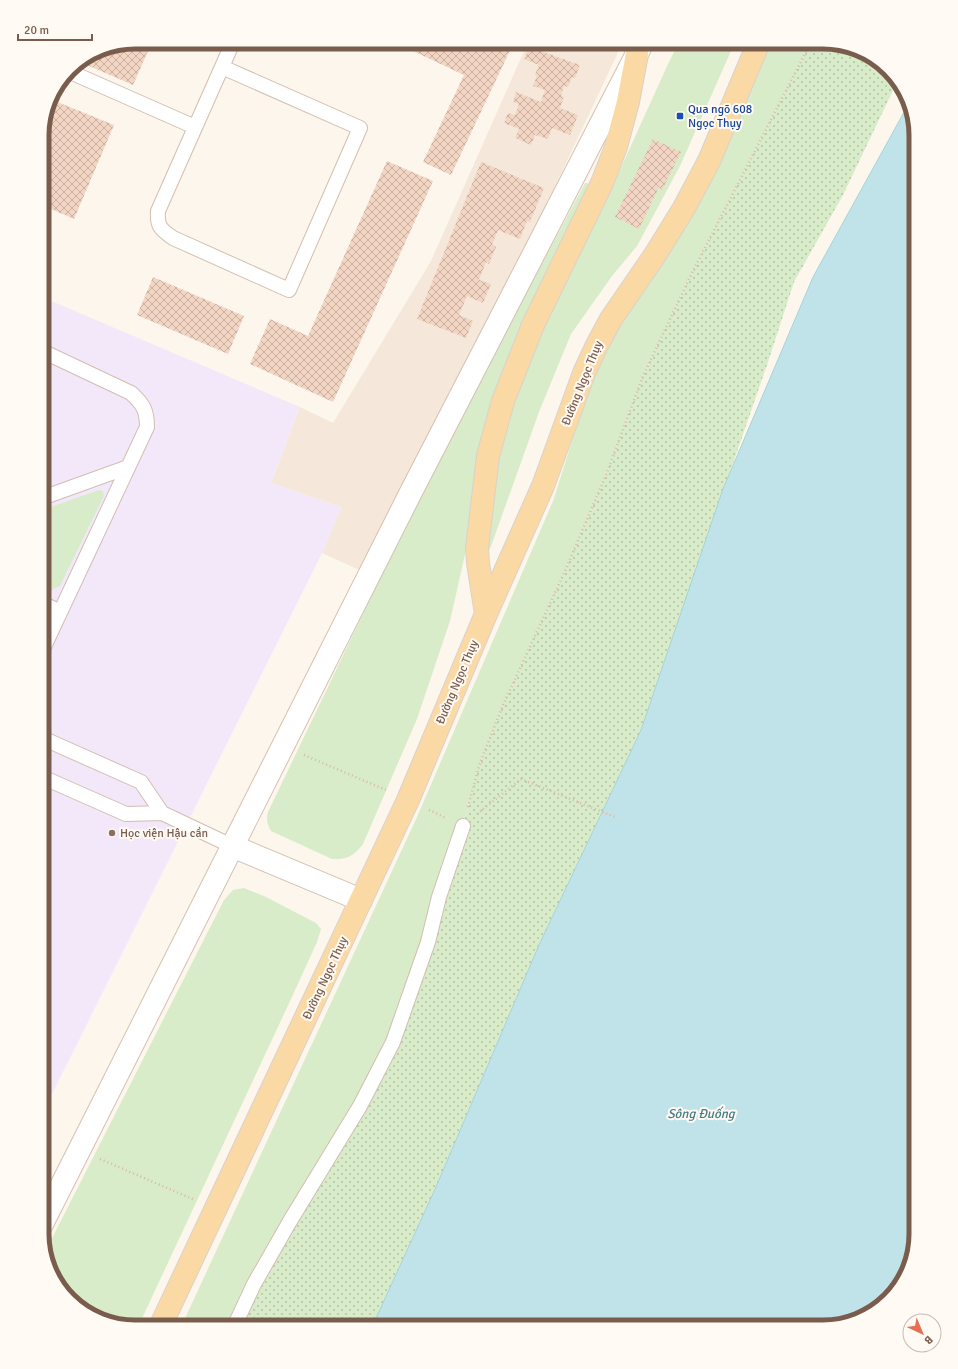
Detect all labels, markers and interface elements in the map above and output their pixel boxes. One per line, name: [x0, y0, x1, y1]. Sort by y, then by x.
scale bar: [18, 16, 92, 42]
text: 20 m: [24, 23, 49, 38]
place label: Qua ngõ 608 Ngọc Thụy: [688, 102, 752, 131]
marker: Qua ngõ 608 Ngọc Thụy: [675, 111, 685, 121]
street label: Đường Ngọc Thụy: [559, 338, 606, 428]
street label: Đường Ngọc Thụy: [433, 637, 482, 727]
place label: Học viện Hậu cần: [120, 826, 208, 841]
marker: Học viện Hậu cần: [107, 828, 117, 838]
street label: Đường Ngọc Thụy: [300, 934, 351, 1022]
water label: Sông Đuống: [667, 1106, 736, 1122]
north arrow: [902, 1313, 942, 1353]
text: B: [921, 1333, 936, 1347]

